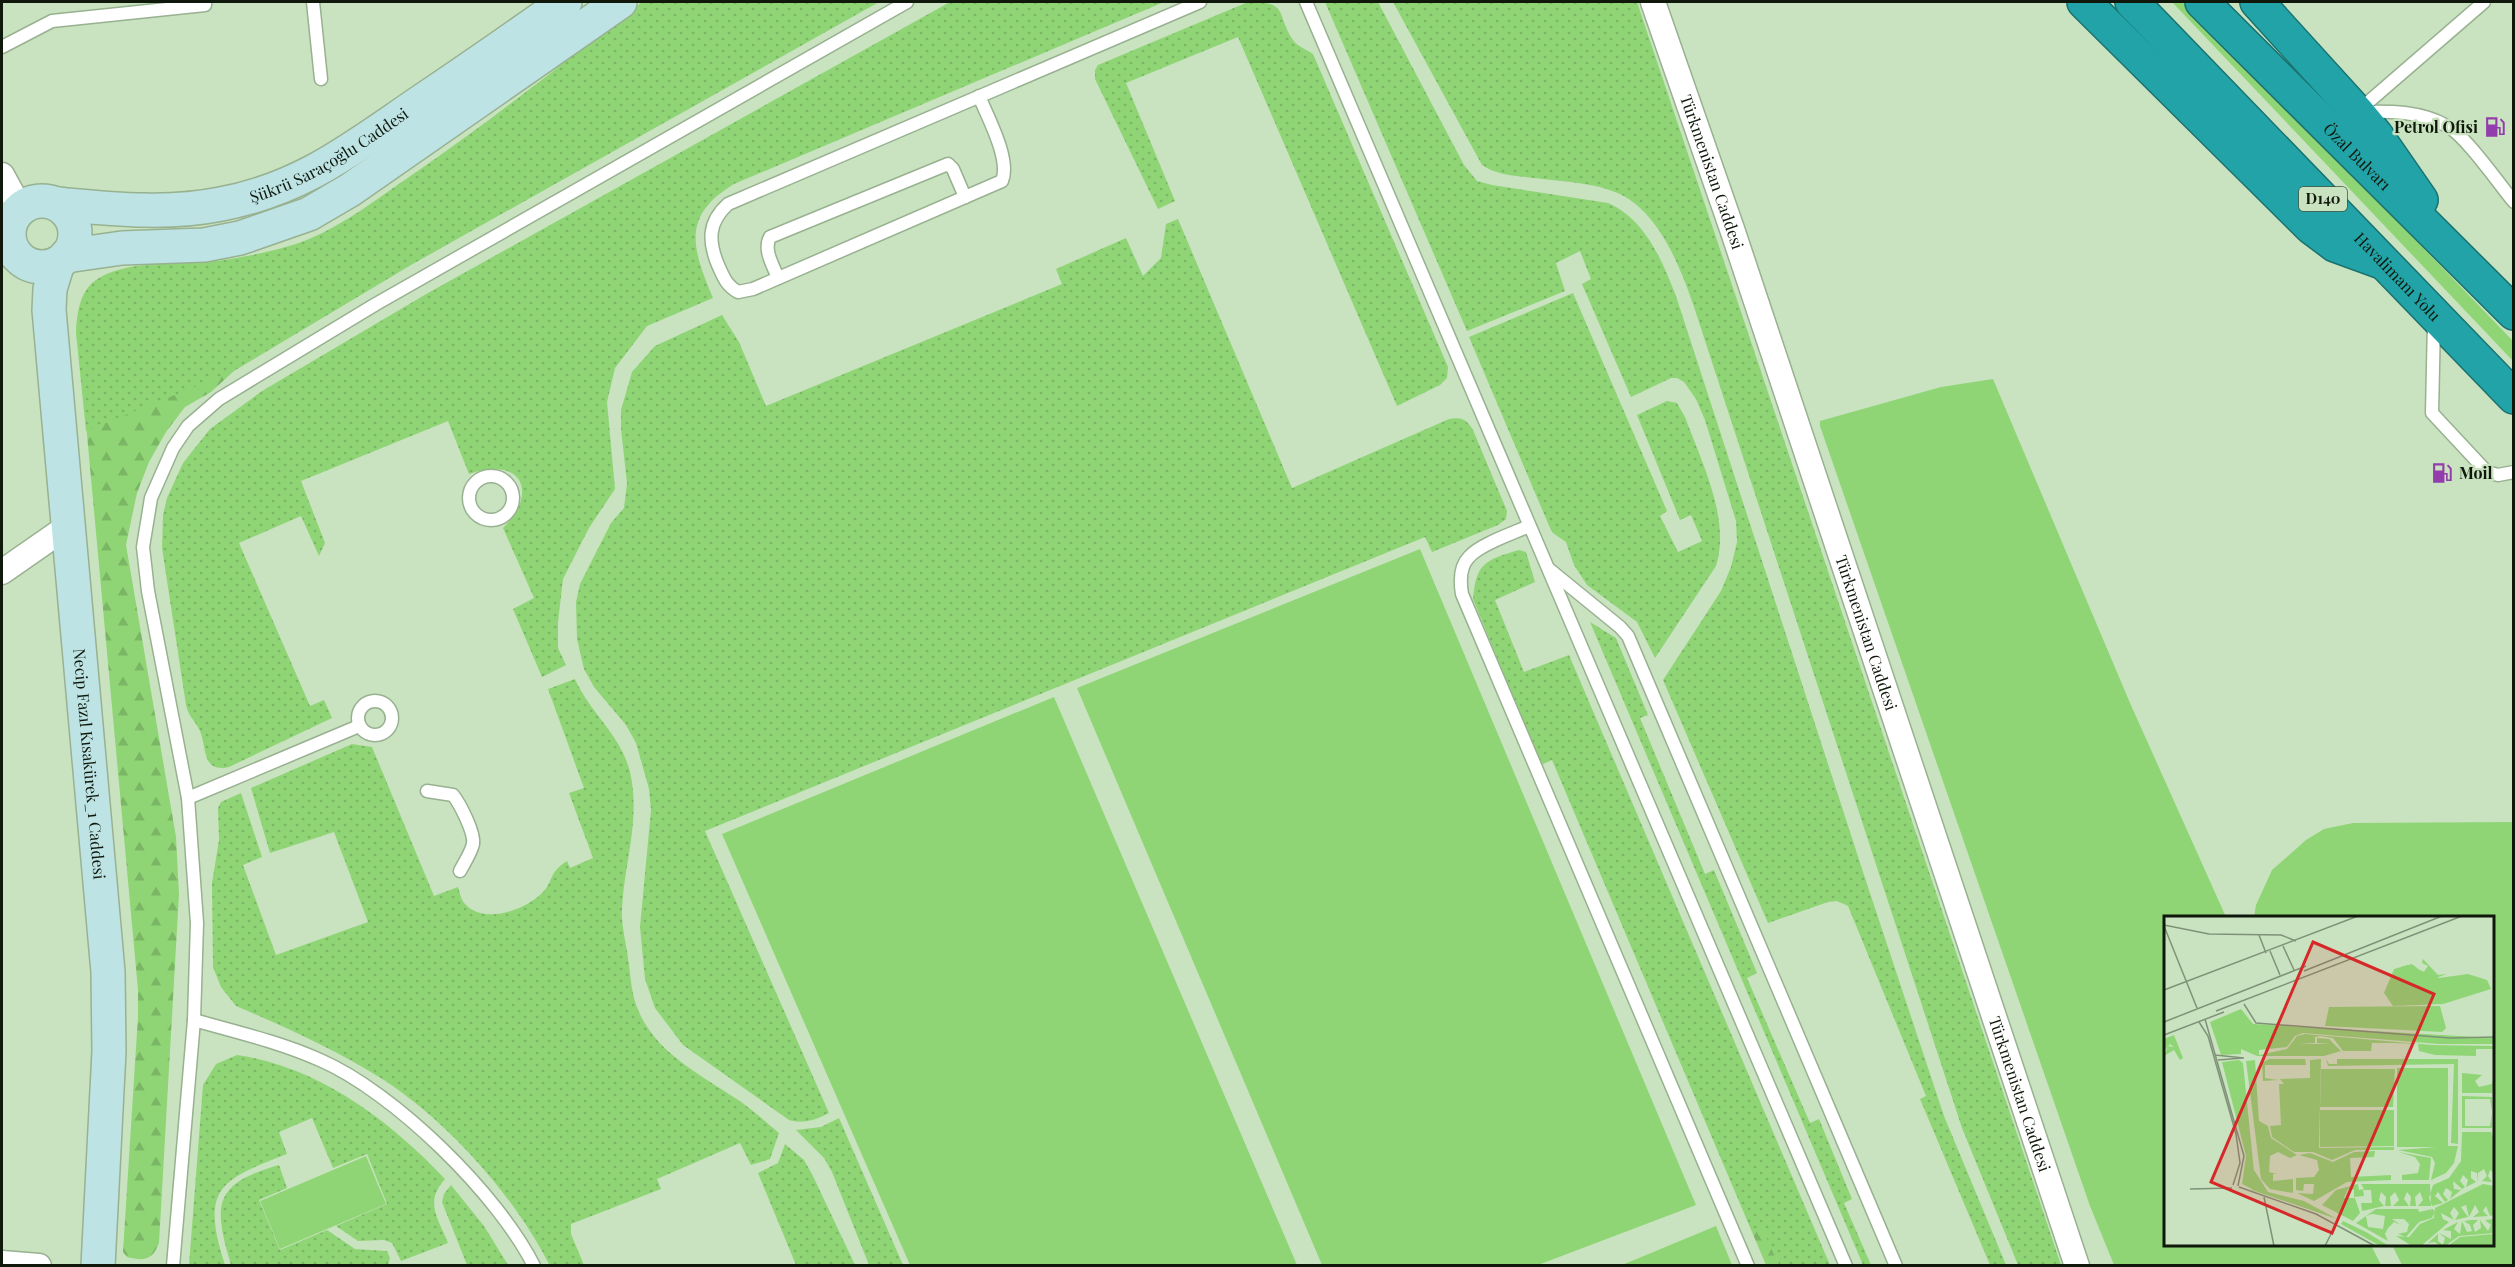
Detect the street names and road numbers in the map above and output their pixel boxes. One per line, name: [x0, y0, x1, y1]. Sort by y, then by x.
street label: Türkmenistan Caddesi: [1676, 92, 1749, 252]
street label: Şükrü Saraçoğlu Caddesi: [247, 102, 412, 207]
street label: Özal Bulvarı: [2319, 118, 2396, 195]
road number: D140: [2299, 187, 2347, 211]
street label: Havalimanı Yolu: [2350, 227, 2446, 325]
street label: Türkmenistan Caddesi: [1831, 552, 1903, 713]
street label: Necip Fazıl Kısakürek_1 Caddesi: [69, 648, 111, 881]
street label: Türkmenistan Caddesi: [1985, 1014, 2056, 1174]

